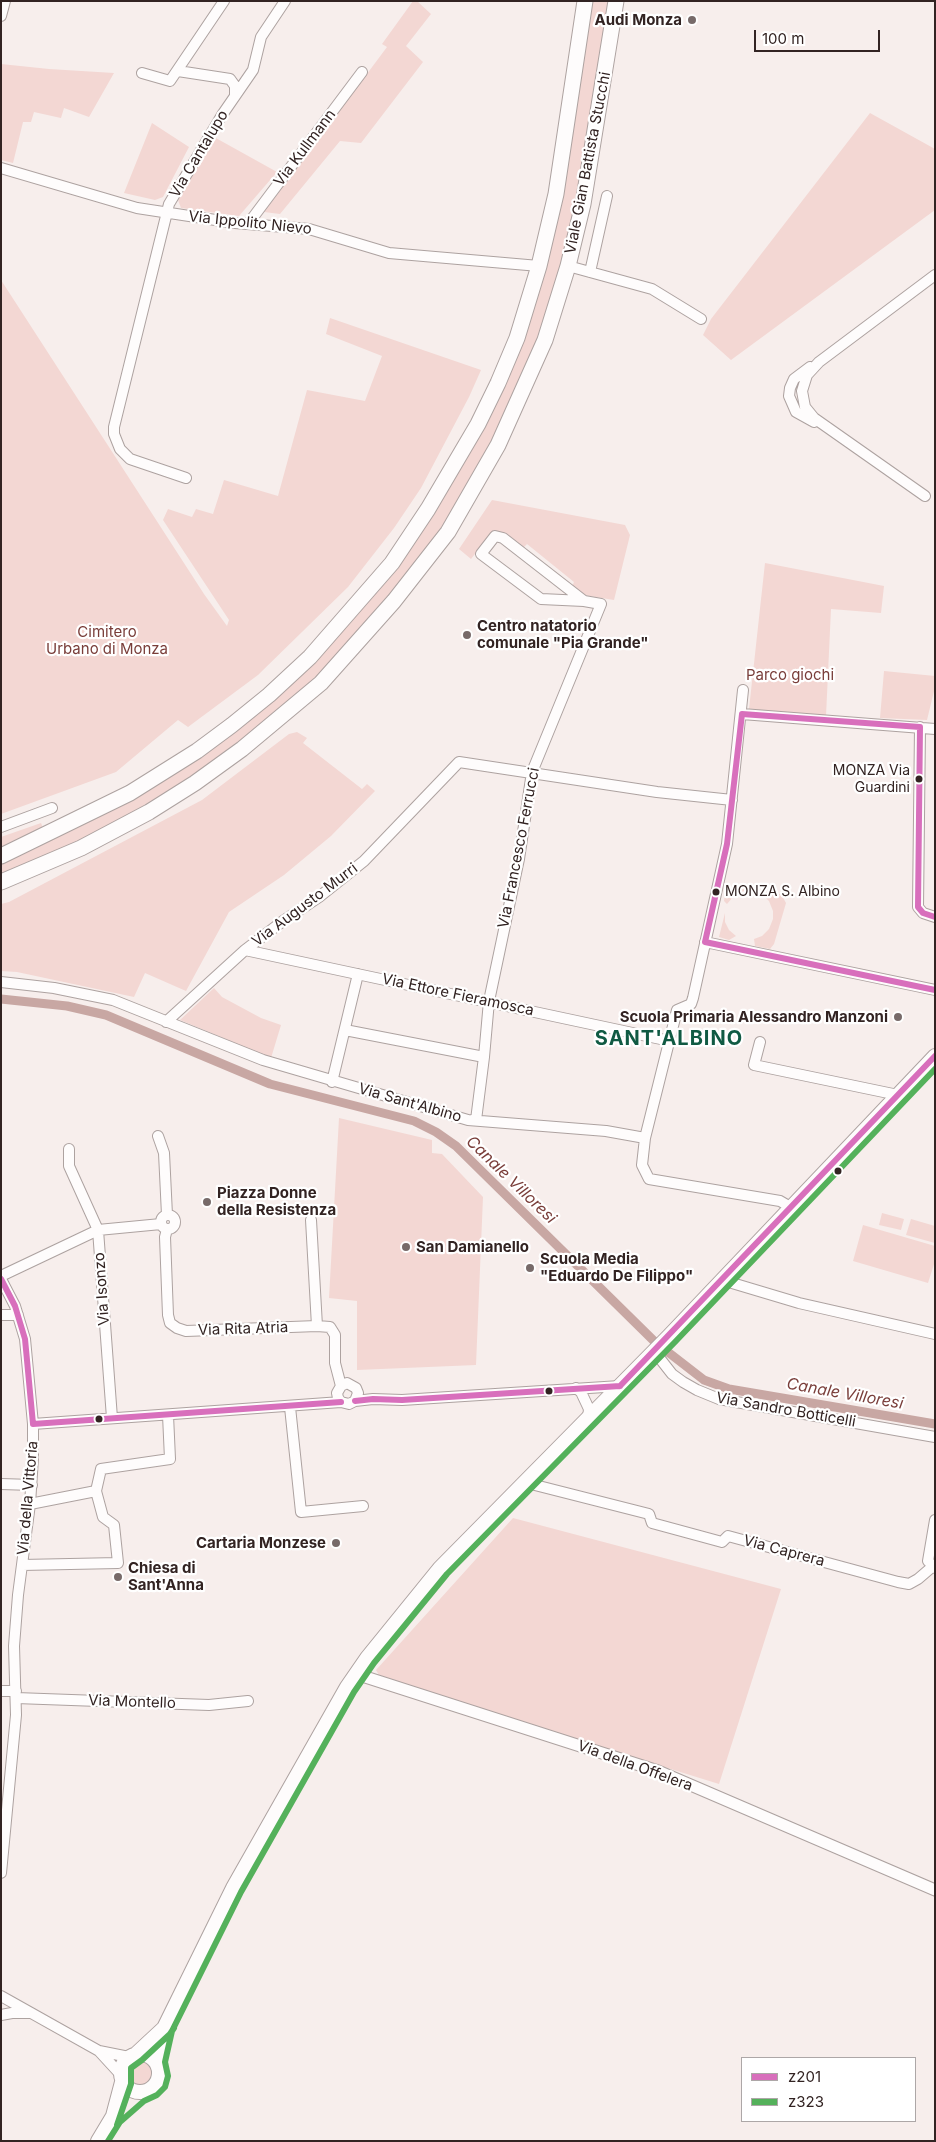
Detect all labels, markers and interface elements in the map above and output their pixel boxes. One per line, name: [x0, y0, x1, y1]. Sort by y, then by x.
place label: Audi Monza: [595, 11, 682, 29]
marker: Audi Monza: [686, 14, 698, 26]
scale bar: [756, 20, 882, 52]
text: 100 m: [762, 29, 804, 48]
street label: Viale Gian Battista Stucchi: [561, 70, 615, 256]
street label: Via Kullmann: [270, 106, 340, 190]
street label: Via Cantalupo: [166, 107, 232, 201]
street label: Via Ippolito Nievo: [188, 208, 312, 238]
place label: Centro natatorio comunale "Pia Grande": [477, 617, 649, 652]
park label: Cimitero Urbano di Monza: [46, 623, 168, 658]
marker: Centro natatorio comunale "Pia Grande": [461, 629, 473, 641]
park label: Parco giochi: [746, 666, 834, 684]
place label: MONZA Via Guardini: [833, 763, 910, 796]
street label: Via Francesco Ferrucci: [495, 766, 543, 930]
marker: MONZA Via Guardini: [914, 774, 924, 784]
street label: Via Augusto Murri: [249, 859, 361, 951]
place label: MONZA S. Albino: [725, 884, 840, 900]
marker: MONZA S. Albino: [711, 887, 721, 897]
street label: Via Ettore Fieramosca: [380, 970, 536, 1020]
place label: Scuola Primaria Alessandro Manzoni: [620, 1008, 888, 1026]
marker: Scuola Primaria Alessandro Manzoni: [892, 1011, 904, 1023]
district label: SANT'ALBINO: [593, 1027, 745, 1051]
street label: Via Sant'Albino: [356, 1080, 464, 1126]
water label: Canale Villoresi: [462, 1132, 560, 1228]
unlabelled marker: [833, 1166, 843, 1176]
place label: Piazza Donne della Resistenza: [217, 1184, 336, 1219]
marker: Piazza Donne della Resistenza: [201, 1196, 213, 1208]
place label: San Damianello: [416, 1238, 529, 1256]
marker: San Damianello: [400, 1241, 412, 1253]
place label: Scuola Media "Eduardo De Filippo": [540, 1250, 693, 1285]
street label: Via Isonzo: [90, 1252, 114, 1326]
marker: Scuola Media "Eduardo De Filippo": [524, 1262, 536, 1274]
street label: Via Rita Atria: [197, 1318, 289, 1340]
water label: Canale Villoresi: [785, 1374, 905, 1414]
unlabelled marker: [544, 1386, 554, 1396]
street label: Via Sandro Botticelli: [715, 1389, 857, 1431]
unlabelled marker: [94, 1414, 104, 1424]
street label: Via della Vittoria: [14, 1440, 42, 1556]
street label: Via Caprera: [741, 1532, 827, 1570]
place label: Cartaria Monzese: [196, 1534, 326, 1552]
marker: Cartaria Monzese: [330, 1537, 342, 1549]
place label: Chiesa di Sant'Anna: [128, 1559, 204, 1594]
marker: Chiesa di Sant'Anna: [112, 1571, 124, 1583]
street label: Via Montello: [88, 1691, 176, 1713]
street label: Via della Offelera: [575, 1737, 695, 1795]
legend: [741, 2057, 916, 2122]
text: z201: [788, 2067, 821, 2086]
text: z323: [788, 2092, 824, 2111]

